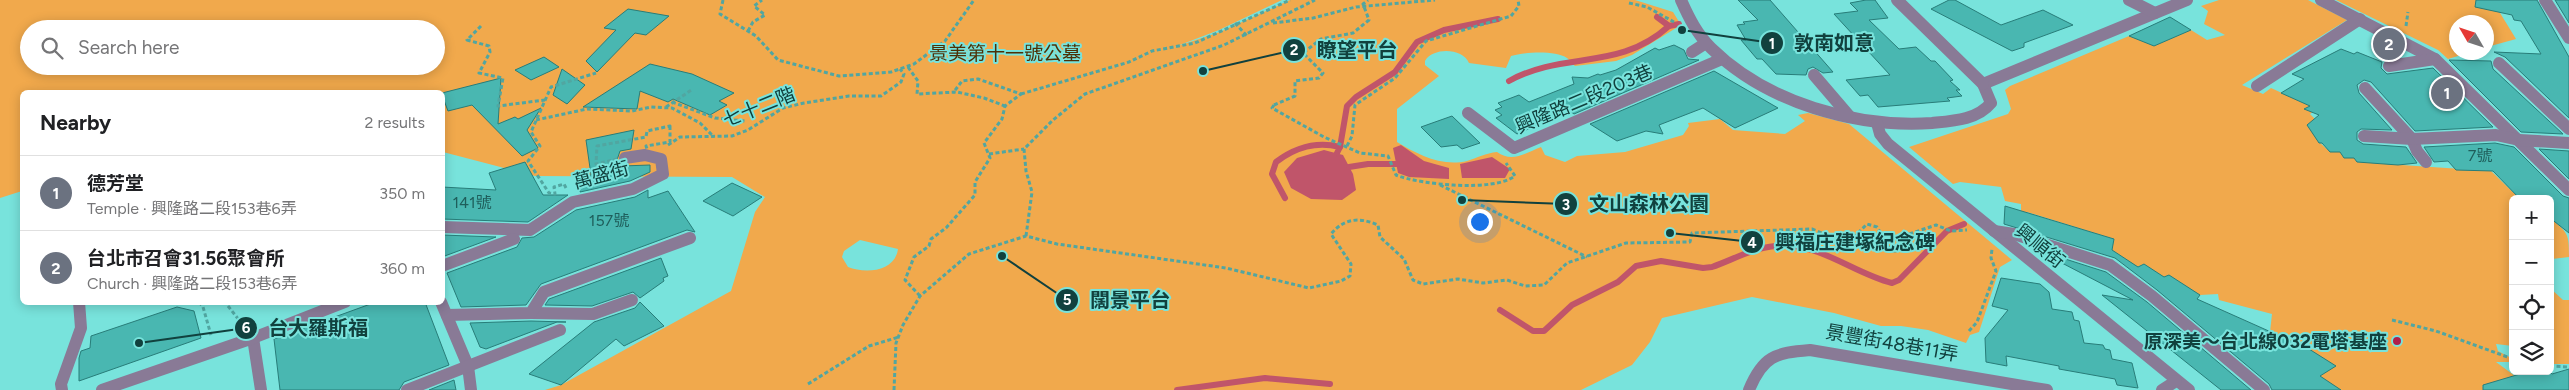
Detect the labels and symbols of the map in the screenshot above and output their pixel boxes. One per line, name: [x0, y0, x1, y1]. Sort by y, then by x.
north arrow: [2449, 15, 2494, 60]
pin: 2: [2373, 25, 2405, 63]
callout: 敦南如意: [1759, 26, 1884, 61]
text: 敦南如意: [1794, 31, 1874, 55]
callout: 瞭望平台: [1282, 32, 1407, 67]
text: 1: [1769, 35, 1775, 53]
text: 瞭望平台: [1317, 38, 1397, 62]
text: 2: [1290, 41, 1299, 59]
park label: 景美第十一號公墓: [929, 42, 1081, 65]
street label: 興隆路二段203巷: [1512, 60, 1656, 138]
pin: 1: [2431, 74, 2463, 112]
street label: 七十二階: [719, 82, 799, 132]
house number: 7號: [2468, 146, 2492, 165]
street label: 萬盛街: [570, 157, 632, 193]
callout: 文山森林公園: [1554, 187, 1719, 222]
text: 文山森林公園: [1589, 192, 1709, 216]
house number: 141號: [452, 193, 492, 212]
text: 3: [1562, 196, 1570, 214]
your location: [1467, 209, 1493, 235]
house number: 157號: [589, 211, 629, 230]
street label: 興順街: [2011, 219, 2069, 273]
callout: 興福庄建塚紀念碑: [1740, 225, 1945, 260]
text: 興福庄建塚紀念碑: [1775, 230, 1935, 254]
text: 4: [1747, 234, 1757, 252]
callout: 闊景平台: [1055, 282, 1180, 317]
text: 闊景平台: [1090, 288, 1170, 312]
text: 5: [1063, 291, 1072, 309]
callout: 台大羅斯福: [233, 311, 378, 346]
text: 台大羅斯福: [268, 316, 368, 340]
text: 6: [242, 319, 251, 337]
street label: 景豐街48巷11弄: [1824, 320, 1960, 366]
place label: 原深美～台北線032電塔基座: [2144, 330, 2387, 353]
marker: 原深美～台北線032電塔基座: [2391, 335, 2403, 347]

